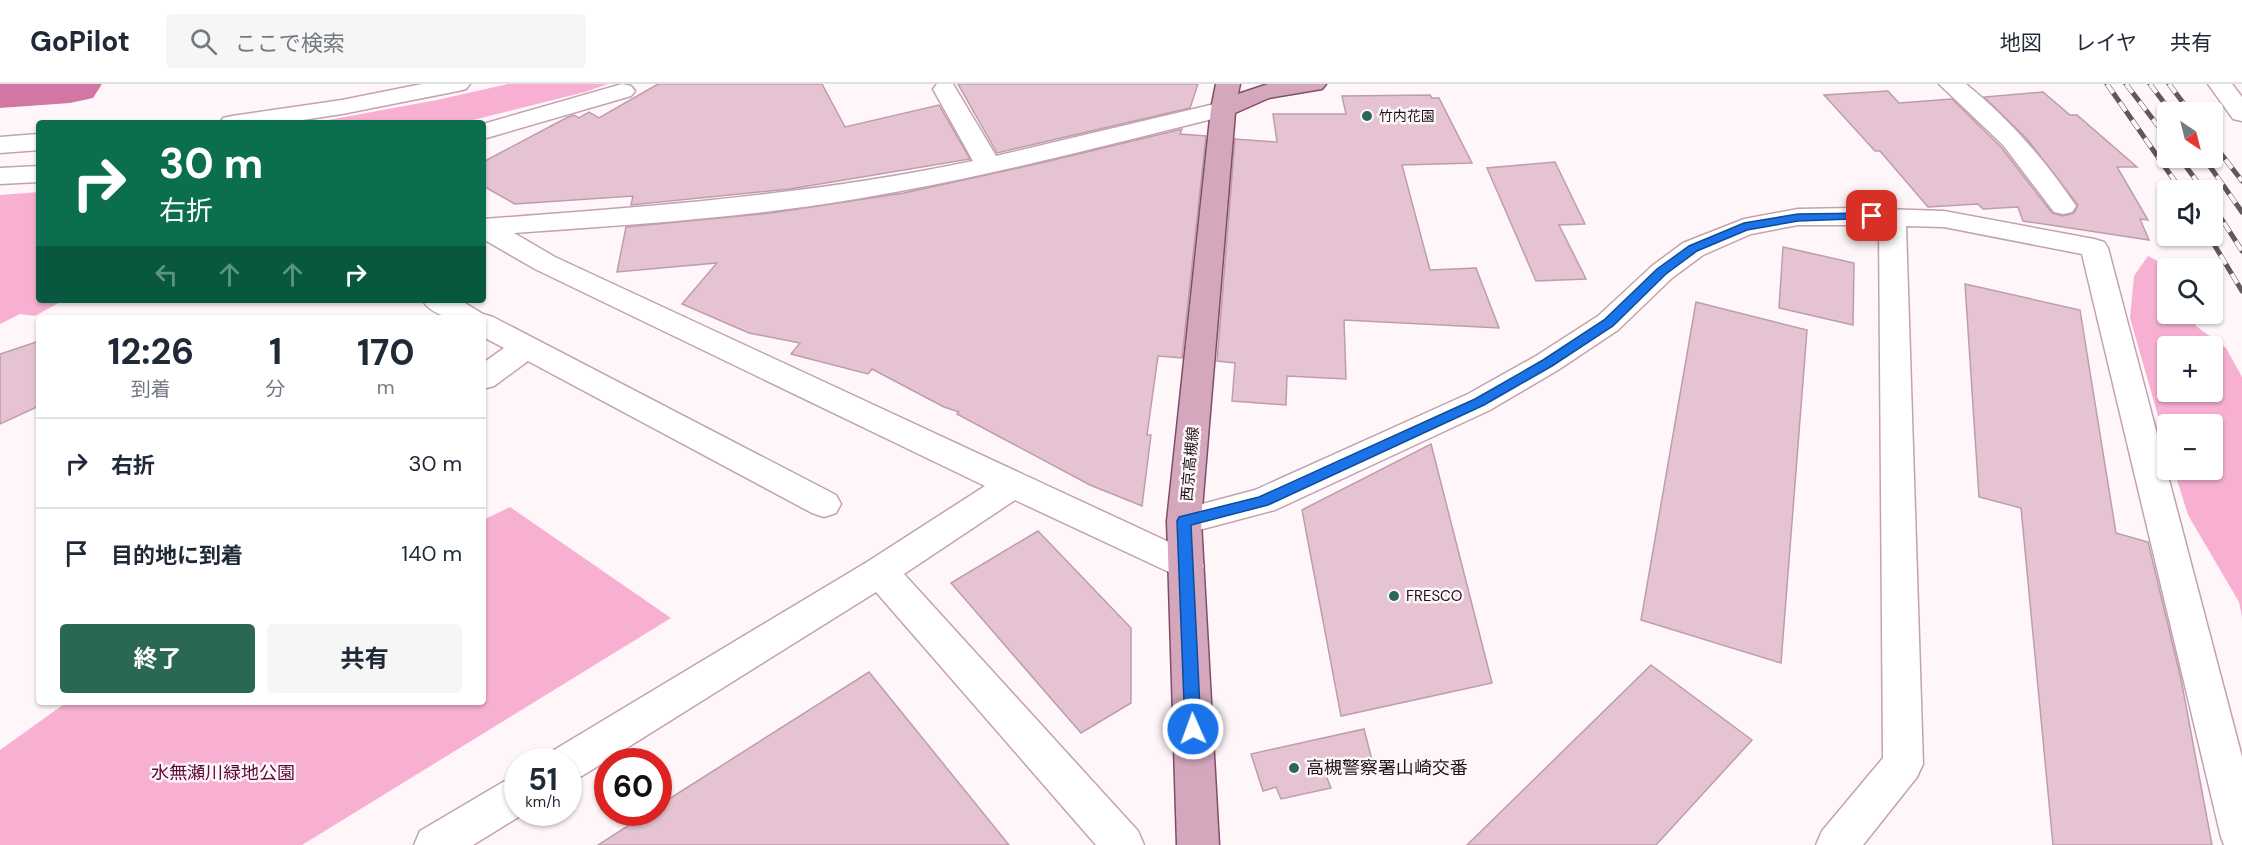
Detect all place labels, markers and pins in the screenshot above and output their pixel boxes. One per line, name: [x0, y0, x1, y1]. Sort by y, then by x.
place label: 竹内花園: [1379, 107, 1435, 125]
marker: 竹内花園: [1360, 109, 1374, 123]
pin: [1846, 190, 1897, 241]
place label: FRESCO: [1406, 586, 1462, 606]
marker: FRESCO: [1387, 589, 1401, 603]
place label: 高槻警察署山崎交番: [1306, 756, 1468, 780]
marker: 高槻警察署山崎交番: [1287, 761, 1301, 775]

